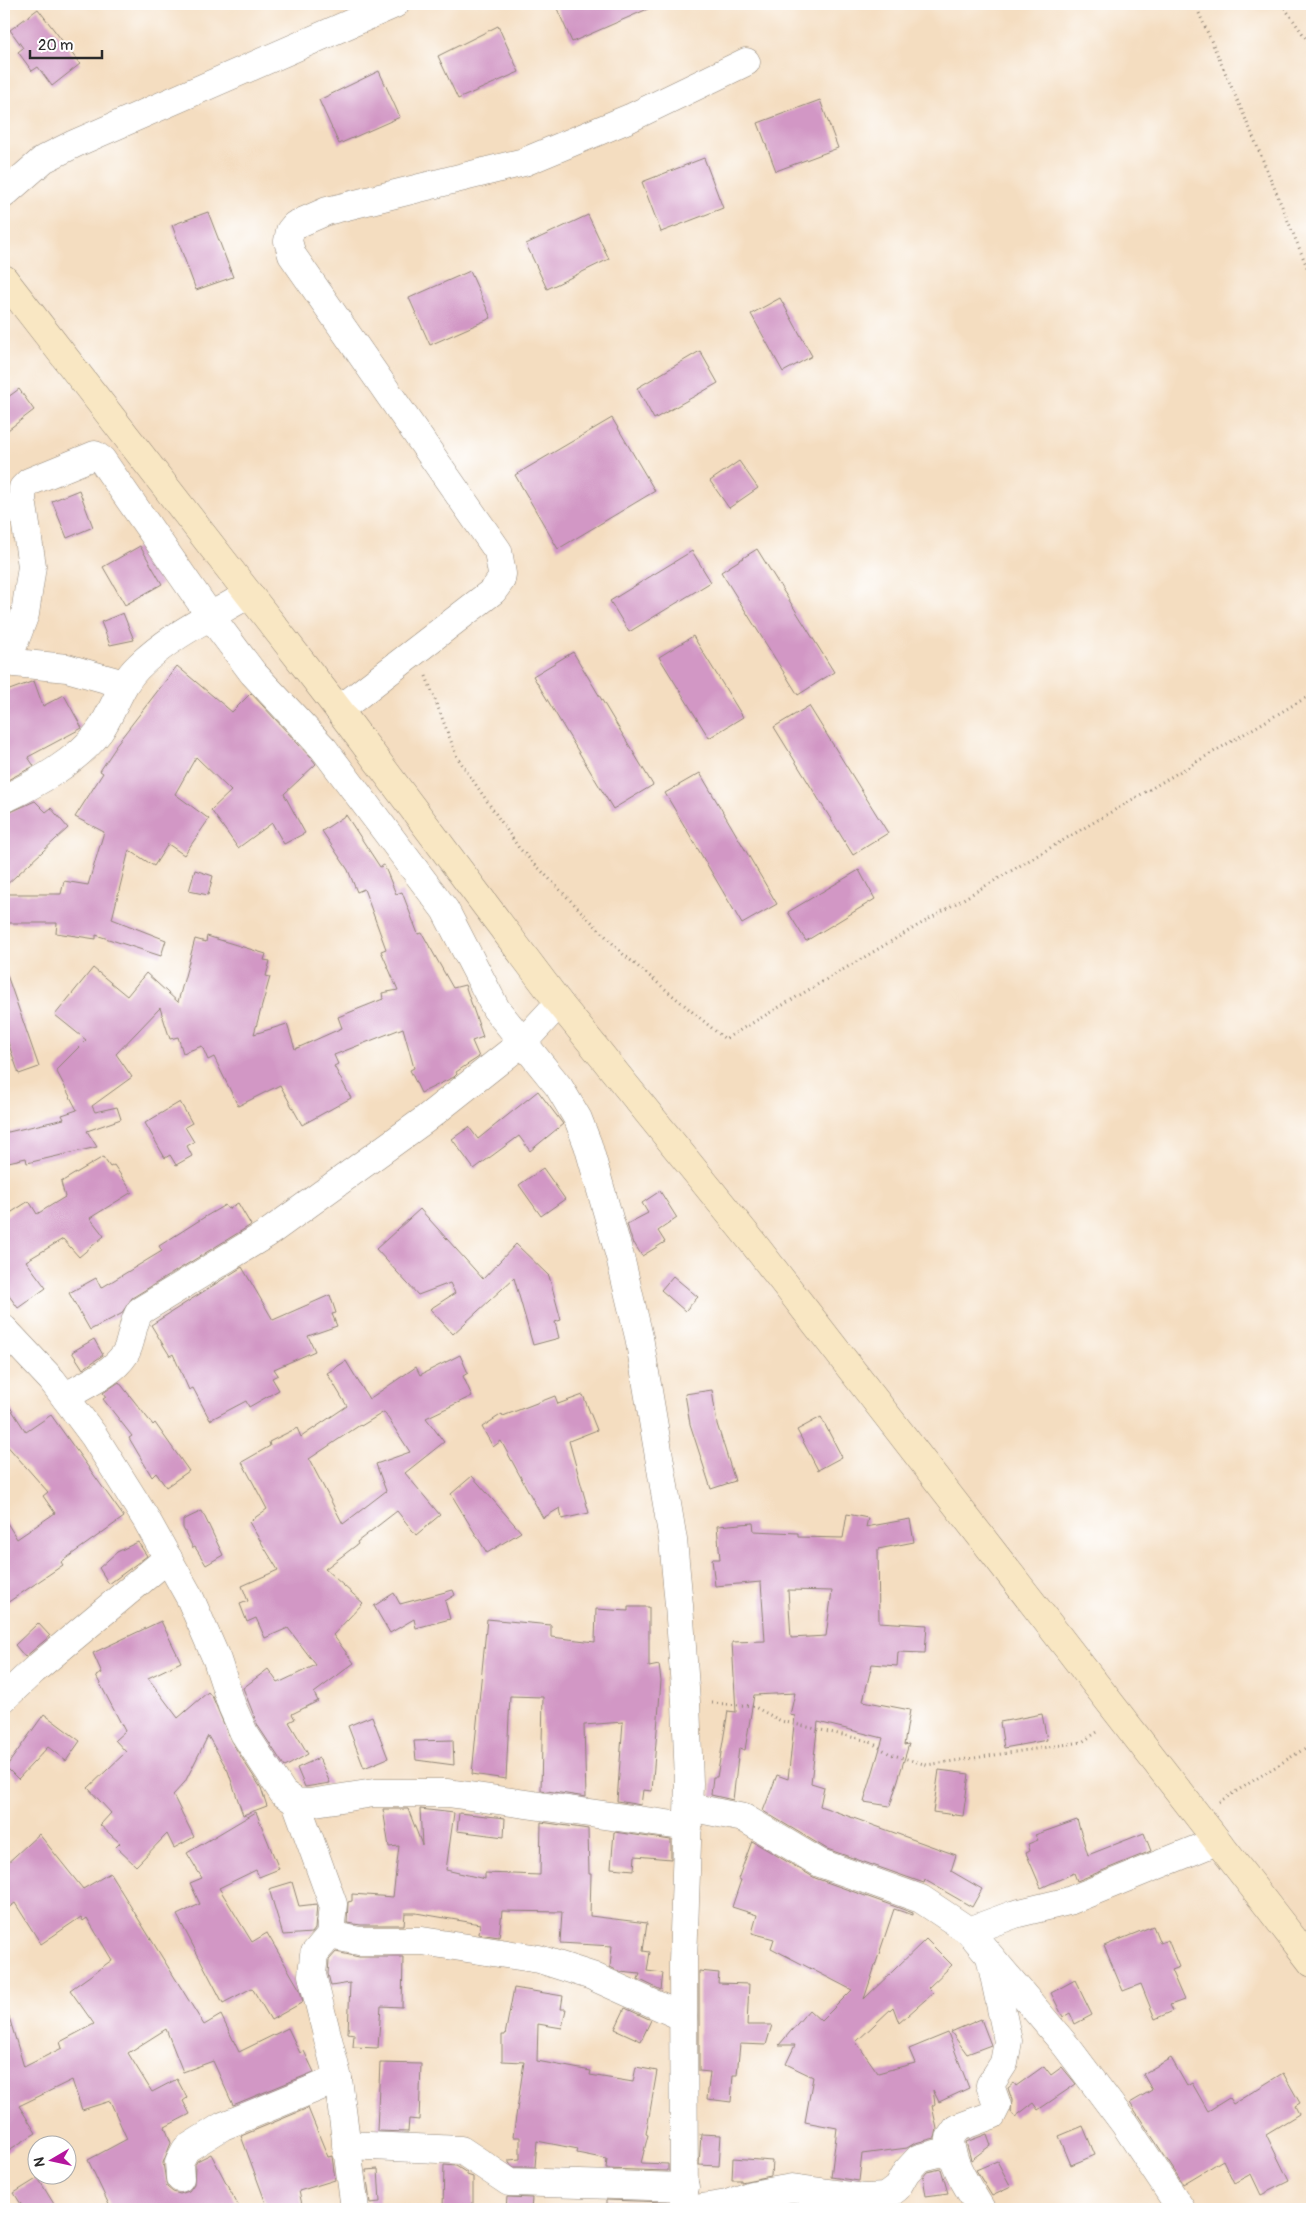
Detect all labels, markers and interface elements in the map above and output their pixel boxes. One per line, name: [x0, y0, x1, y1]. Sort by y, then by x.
scale bar: [30, 28, 102, 60]
text: 20 m: [38, 36, 73, 55]
north arrow: [28, 2136, 78, 2186]
text: N: [31, 2156, 49, 2168]

